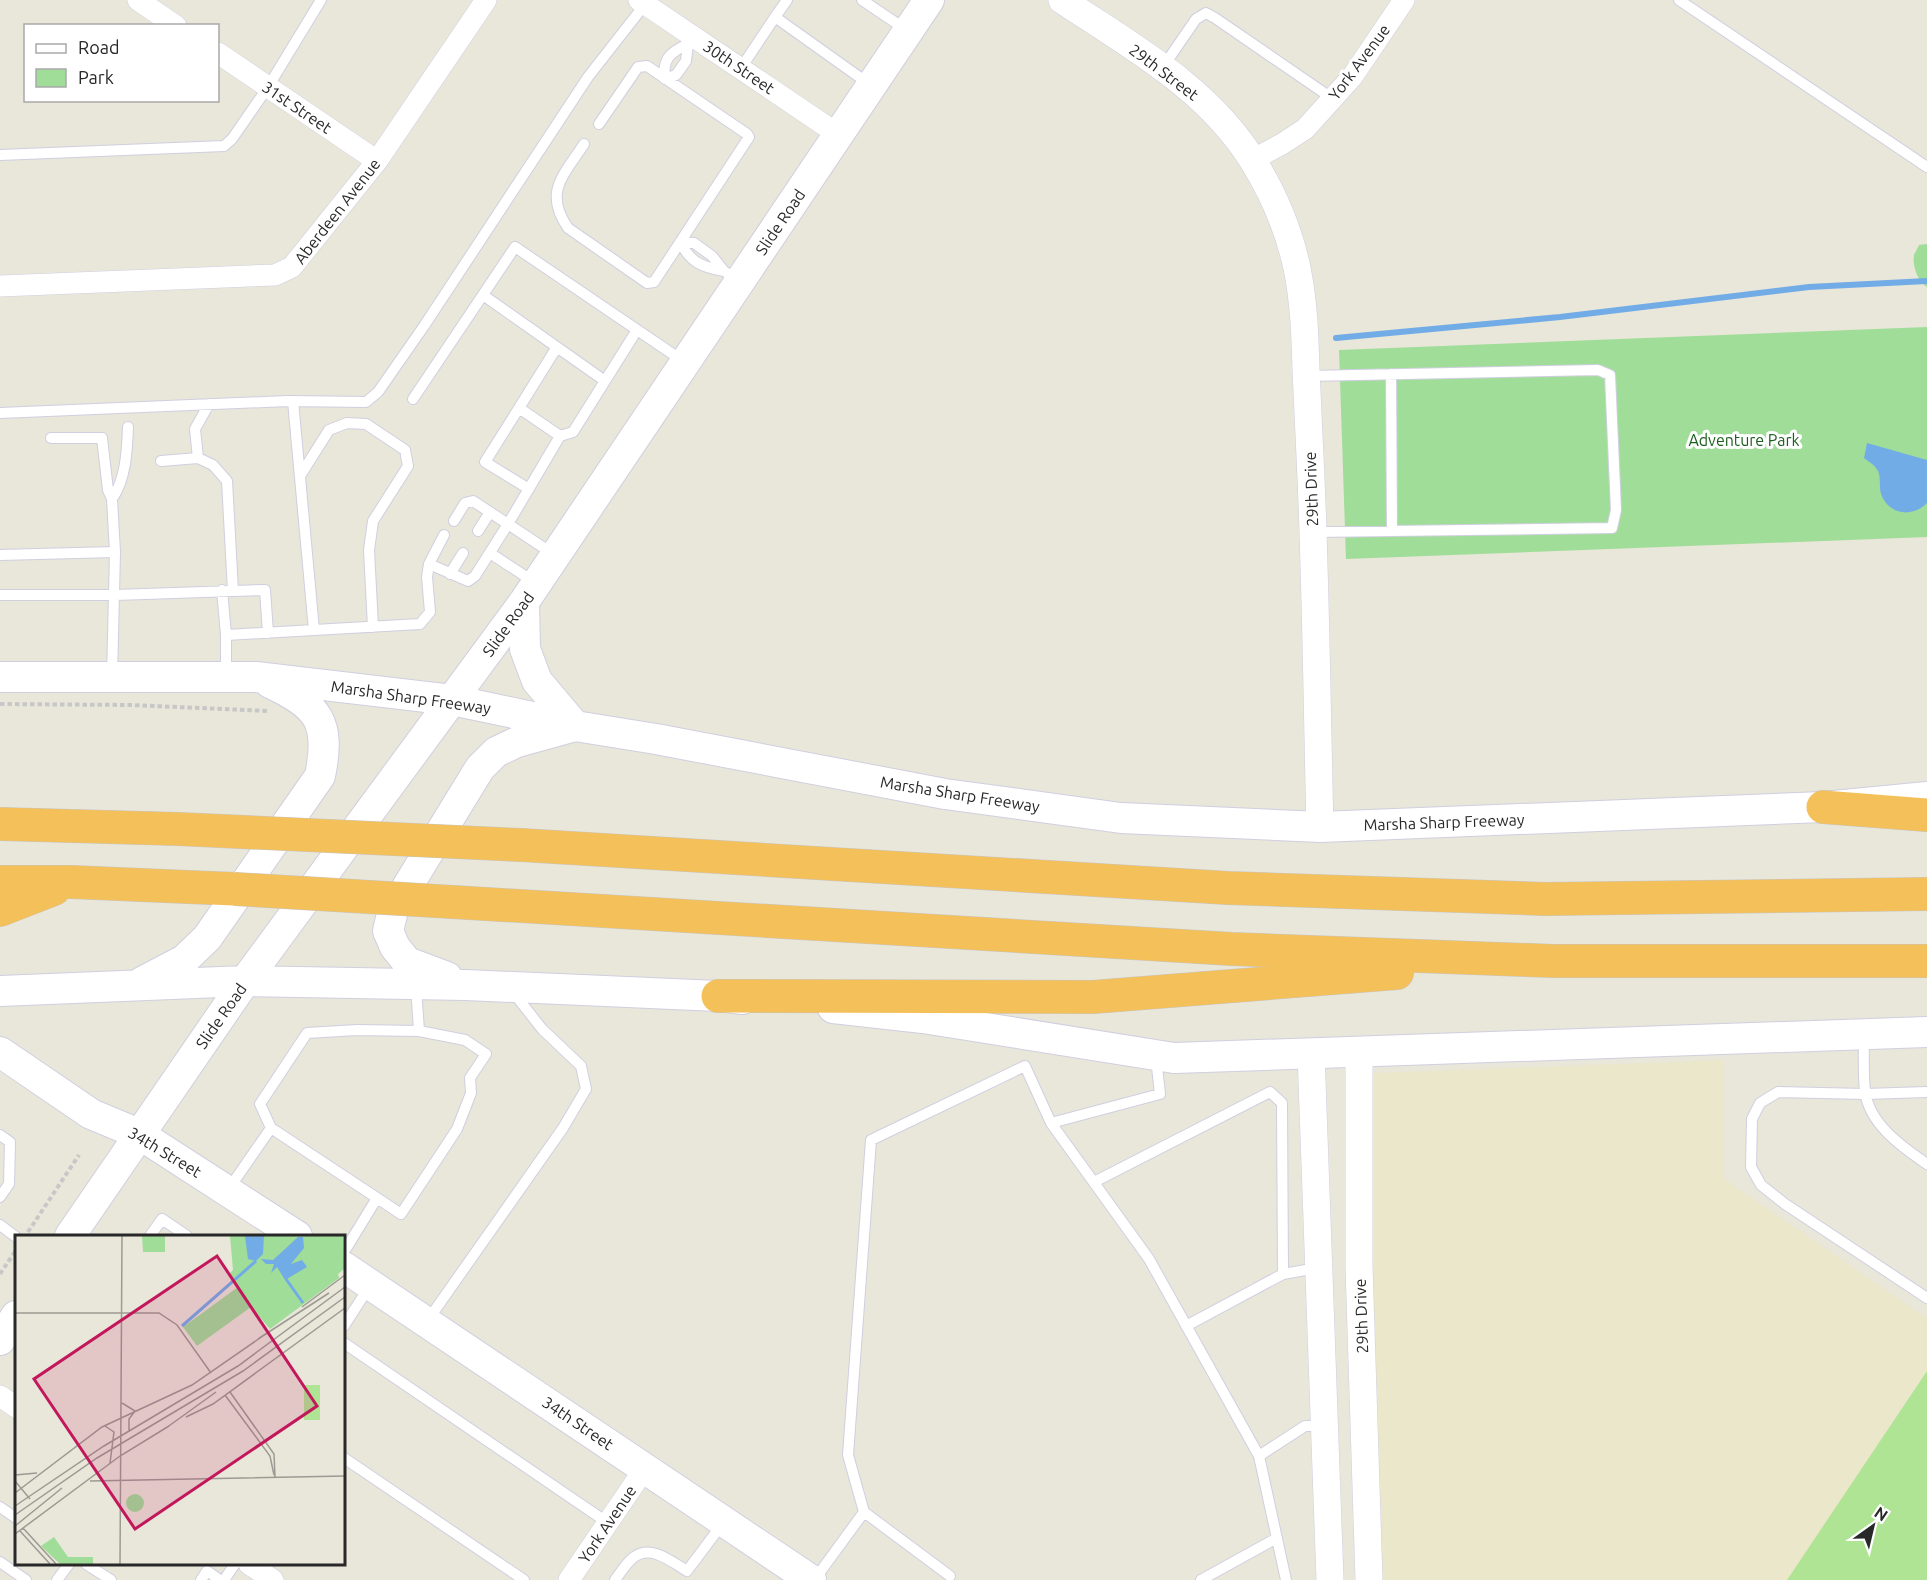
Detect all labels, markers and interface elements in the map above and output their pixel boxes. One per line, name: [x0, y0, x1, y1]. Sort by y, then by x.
street label: York Avenue: [1325, 21, 1393, 103]
legend: [24, 24, 219, 102]
text: Road: [78, 37, 120, 57]
street label: 30th Street: [700, 37, 779, 98]
street label: 29th Street: [1126, 40, 1203, 104]
text: Park: [78, 67, 114, 87]
street label: 31st Street: [259, 77, 336, 137]
street label: Aberdeen Avenue: [290, 155, 384, 267]
street label: Slide Road: [752, 186, 808, 258]
park label: Adventure Park: [1688, 431, 1800, 449]
street label: 29th Drive: [1301, 451, 1321, 527]
street label: Slide Road: [479, 588, 537, 660]
street label: Marsha Sharp Freeway: [330, 677, 492, 717]
street label: Marsha Sharp Freeway: [879, 773, 1041, 816]
street label: Marsha Sharp Freeway: [1363, 810, 1525, 834]
street label: Slide Road: [192, 980, 250, 1052]
street label: 34th Street: [125, 1123, 205, 1181]
inset map: [15, 1235, 345, 1565]
street label: 29th Drive: [1351, 1278, 1371, 1354]
street label: 34th Street: [539, 1393, 618, 1454]
street label: York Avenue: [574, 1482, 640, 1566]
north arrow: [1843, 1496, 1903, 1556]
text: N: [1871, 1503, 1891, 1524]

